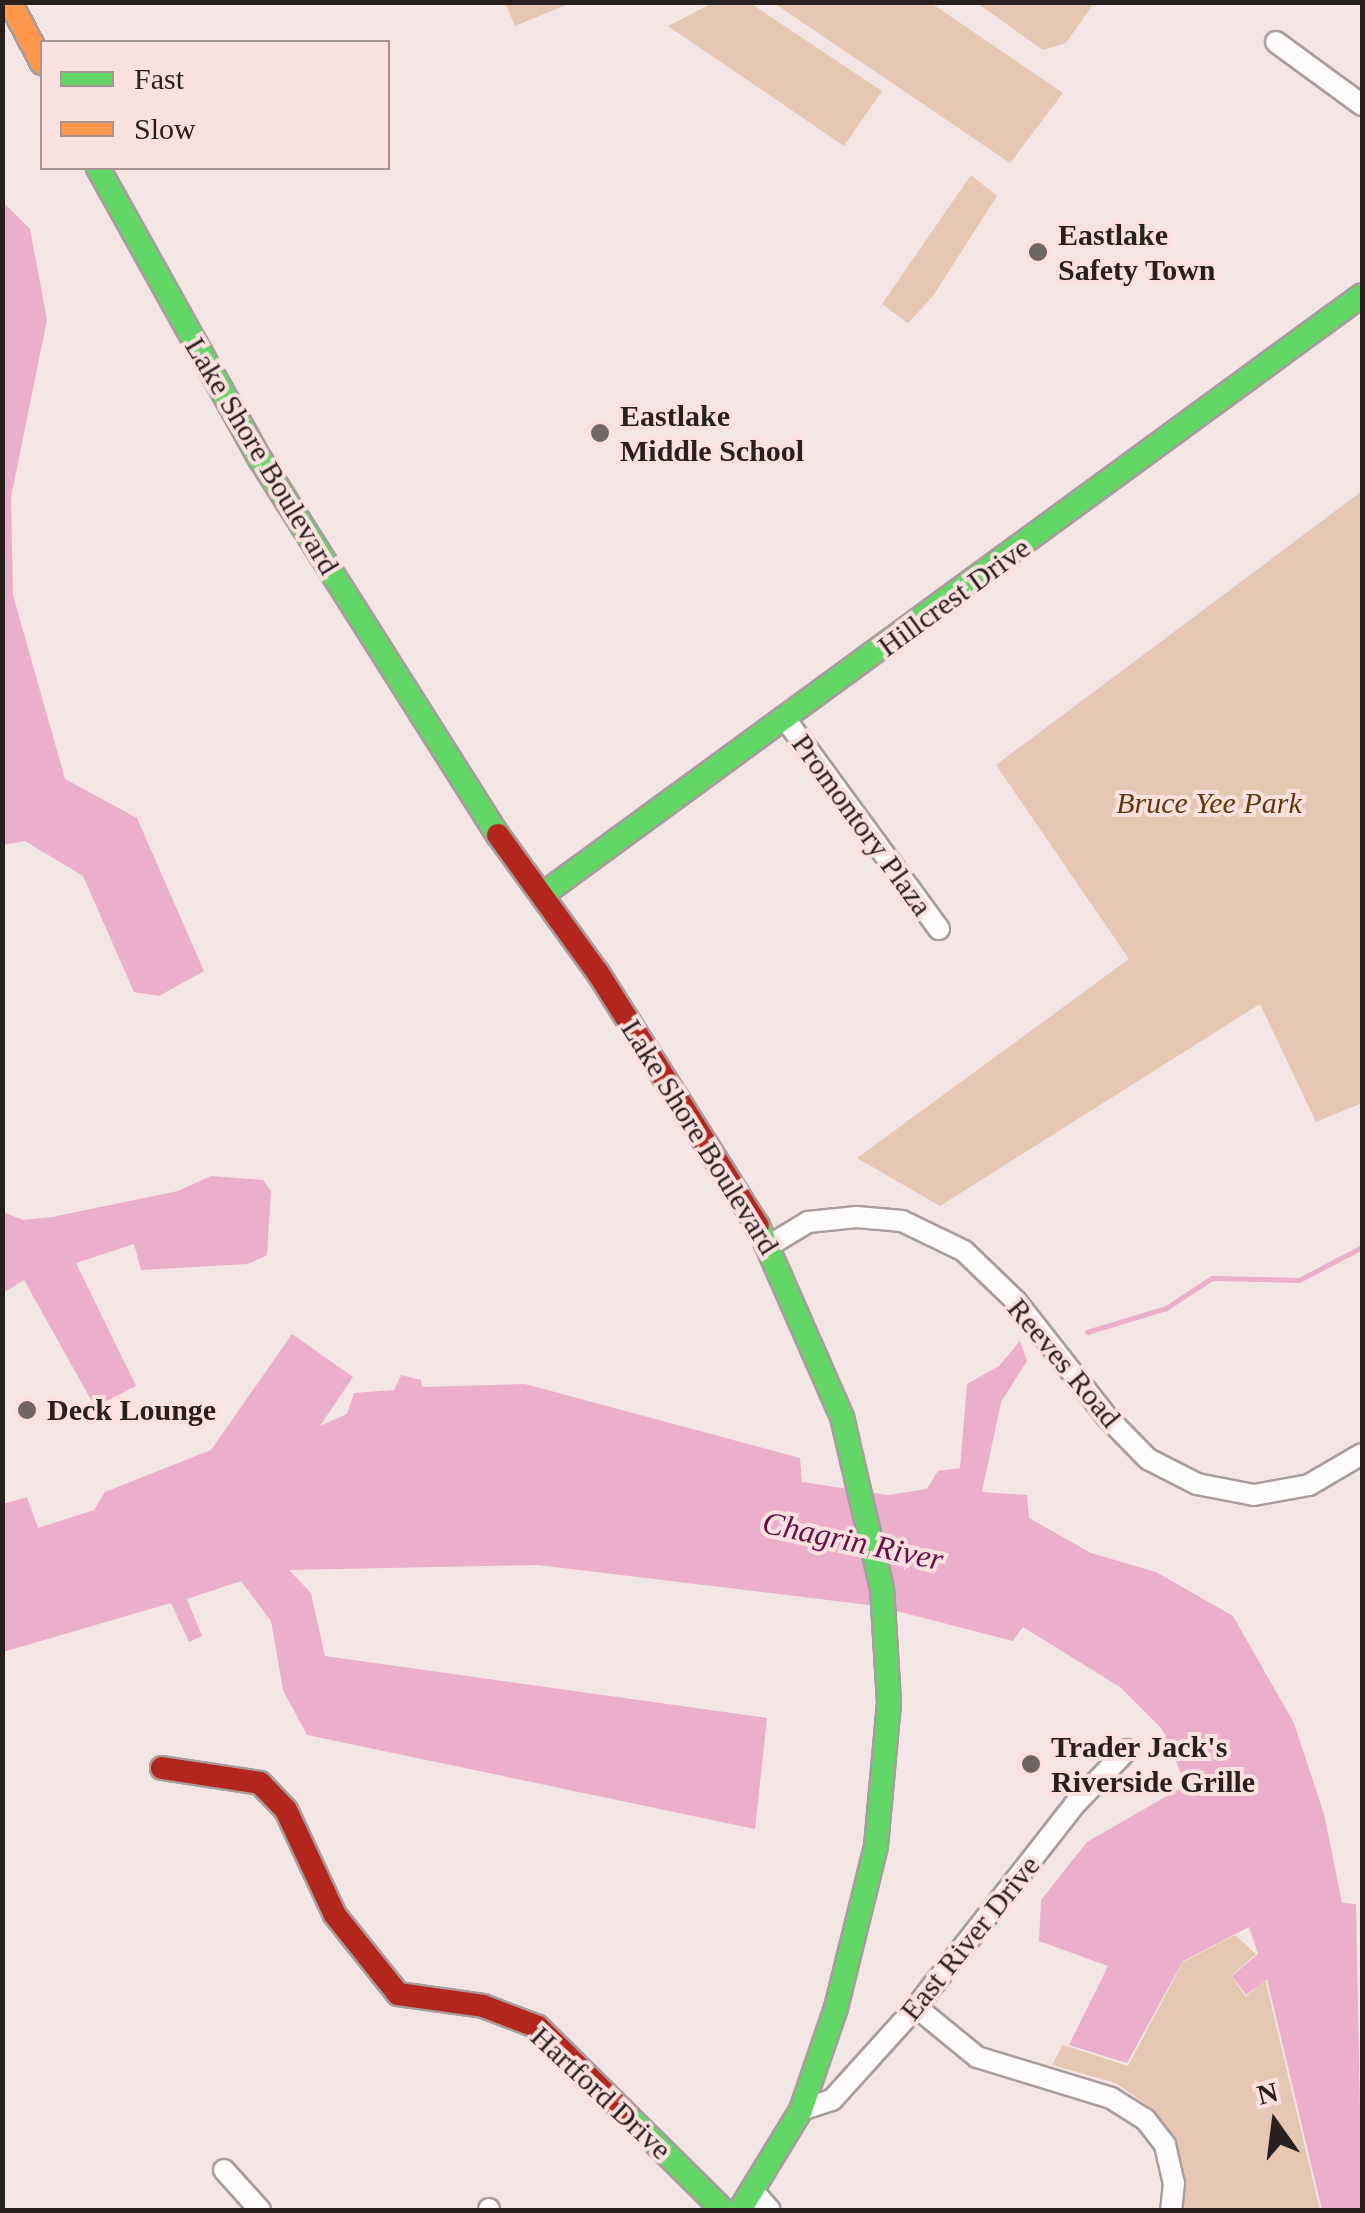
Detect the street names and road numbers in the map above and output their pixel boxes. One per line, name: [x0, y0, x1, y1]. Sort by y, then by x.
street label: Lake Shore Boulevard: [177, 331, 347, 581]
street label: Hillcrest Drive: [871, 530, 1037, 664]
street label: Promontory Plaza: [784, 727, 940, 923]
street label: Lake Shore Boulevard: [613, 1013, 787, 1261]
street label: Reeves Road: [1000, 1291, 1128, 1435]
street label: East River Drive: [893, 1848, 1047, 2028]
street label: Hartford Drive: [523, 2019, 679, 2167]

